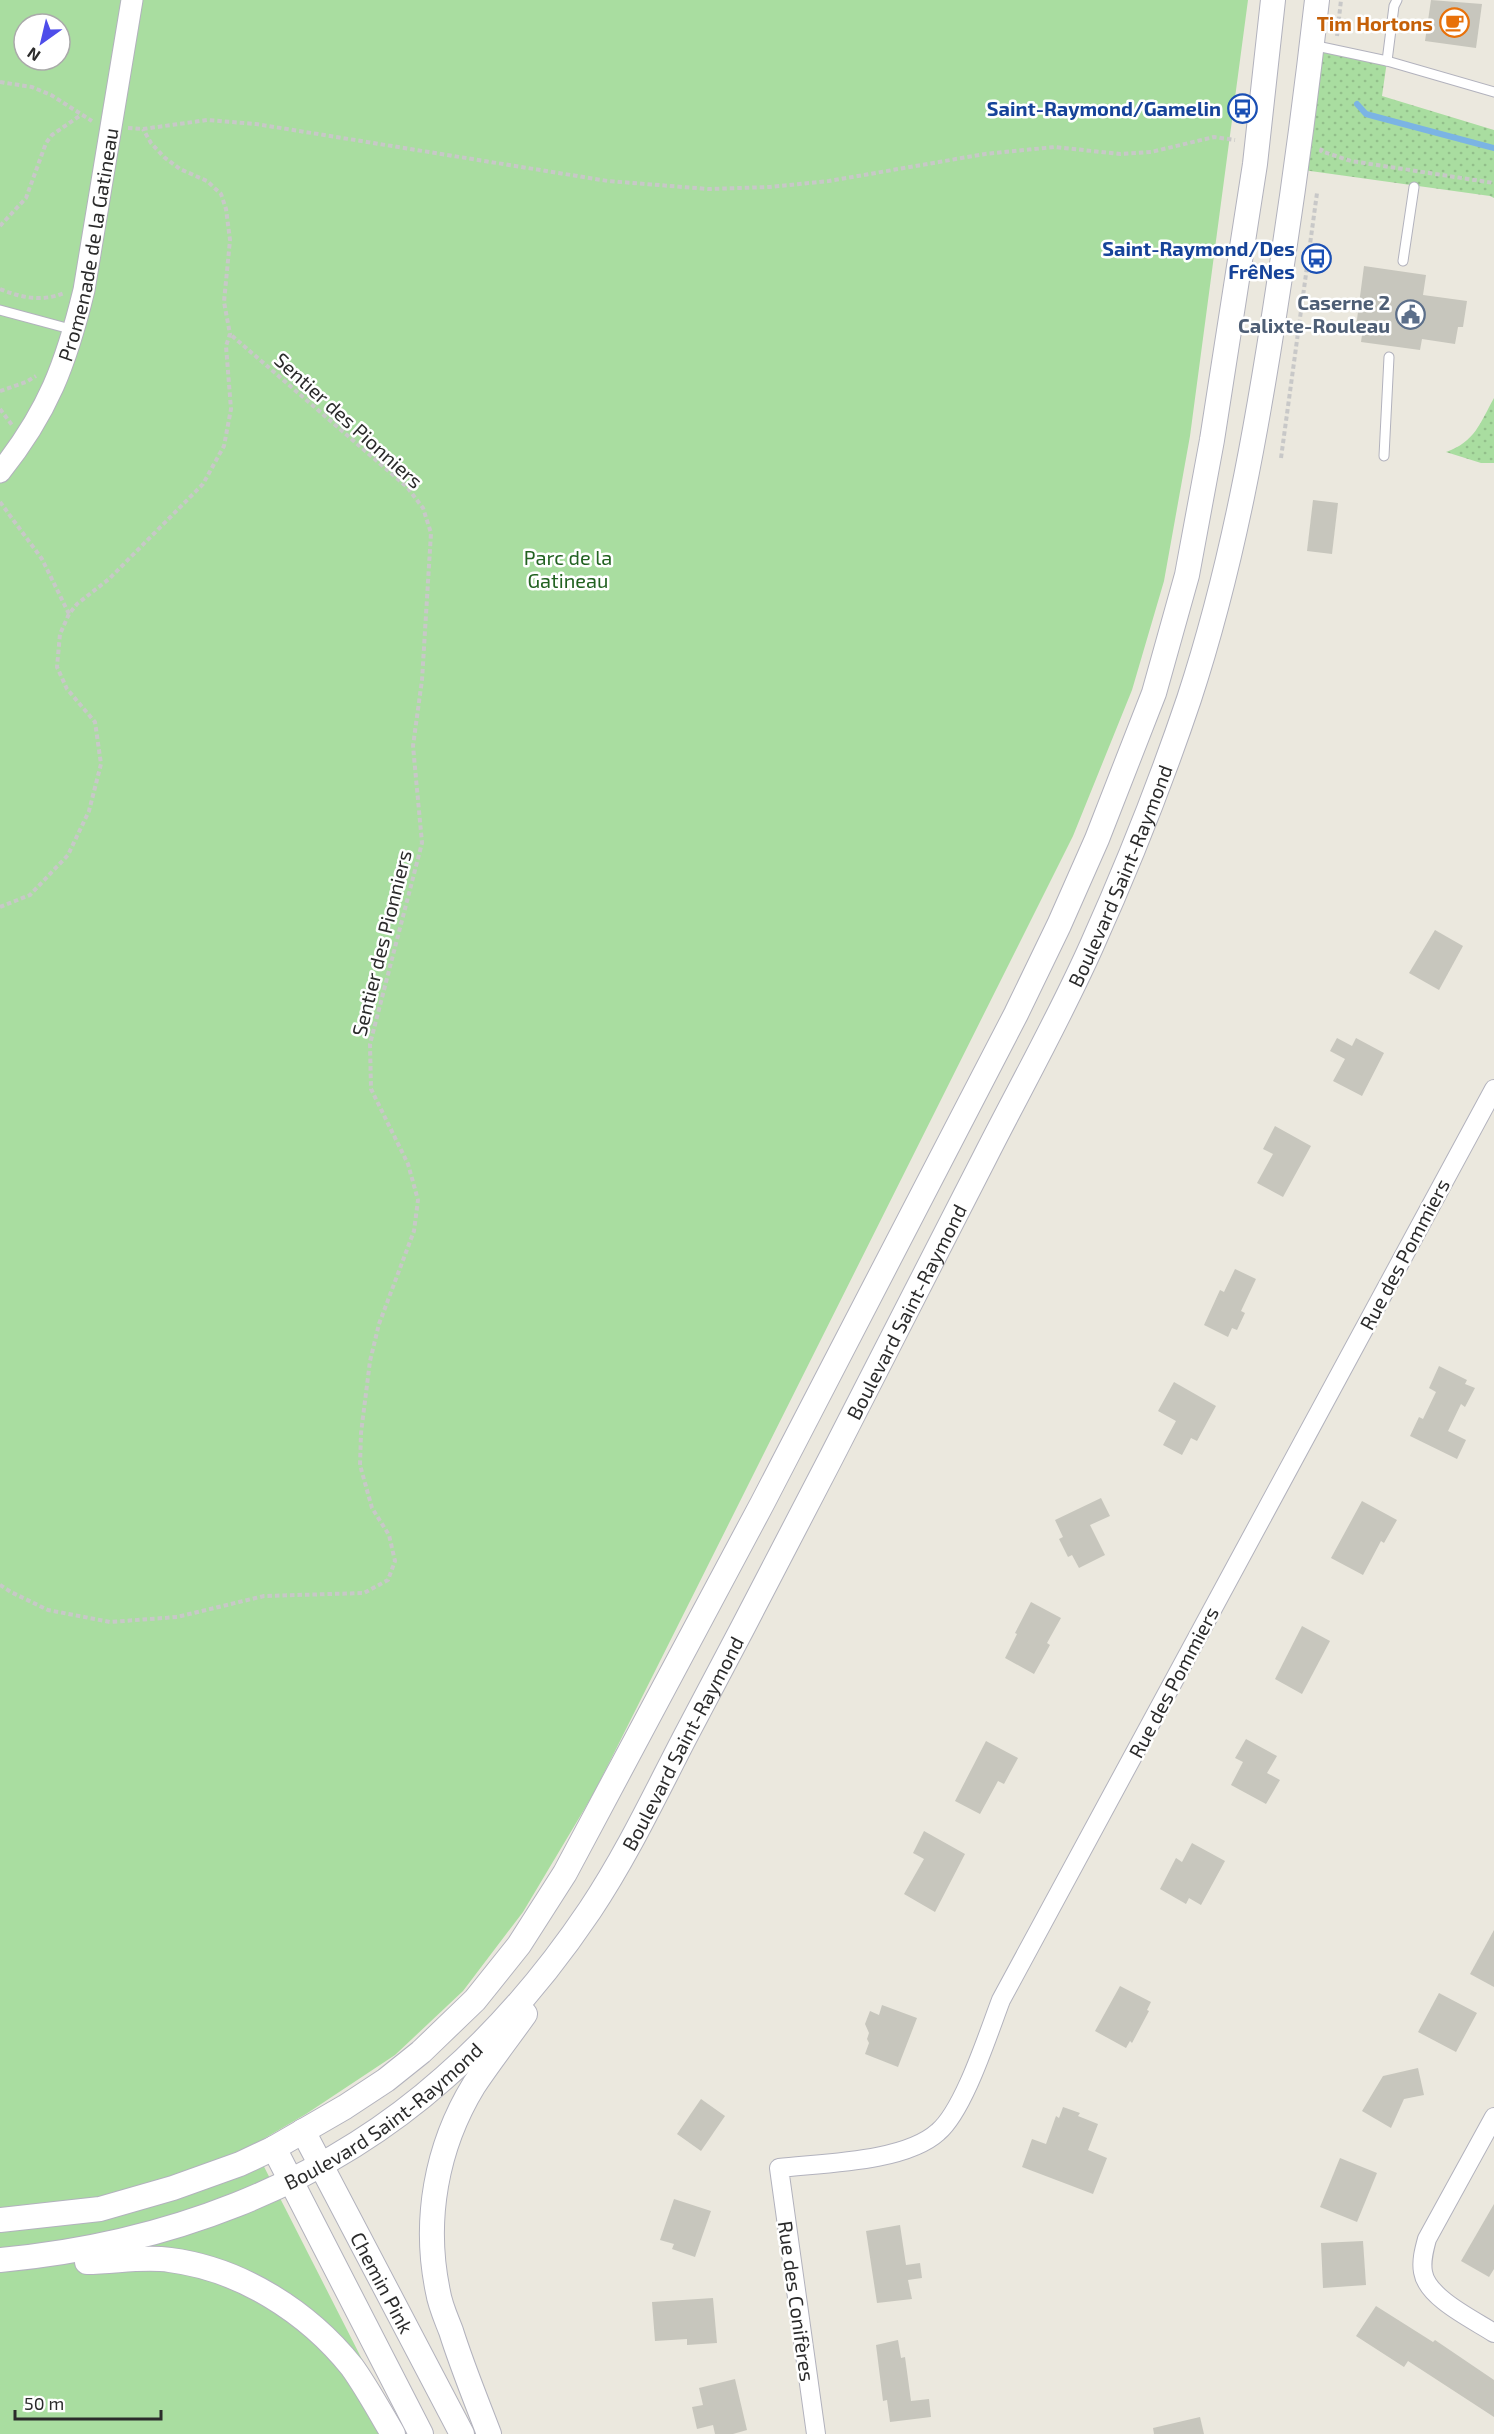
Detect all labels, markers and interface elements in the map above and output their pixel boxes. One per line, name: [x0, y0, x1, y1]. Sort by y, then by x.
cafe icon: Tim Hortons: [1438, 7, 1470, 39]
place label: Tim Hortons: [1317, 11, 1433, 35]
north arrow: [12, 12, 72, 72]
text: N: [23, 44, 43, 66]
bus stop icon: Saint-Raymond/Gamelin: [1226, 92, 1258, 124]
place label: Saint-Raymond/Gamelin: [987, 96, 1221, 121]
street label: Promenade de la Gatineau: [52, 126, 123, 364]
place label: Saint-Raymond/Des FrêNes: [1102, 236, 1295, 283]
bus stop icon: Saint-Raymond/Des FrêNes: [1300, 243, 1332, 275]
place label: Caserne 2 Calixte-Rouleau: [1238, 290, 1390, 337]
public building icon: Caserne 2 Calixte-Rouleau: [1395, 298, 1427, 330]
street label: Sentier des Pionniers: [270, 347, 428, 493]
park label: Parc de la Gatineau: [524, 545, 612, 592]
street label: Boulevard Saint-Raymond: [1063, 761, 1177, 990]
street label: Sentier des Pionniers: [346, 847, 416, 1039]
street label: Rue des Pommiers: [1354, 1174, 1454, 1334]
street label: Boulevard Saint-Raymond: [841, 1200, 971, 1423]
street label: Rue des Pommiers: [1123, 1602, 1223, 1762]
street label: Boulevard Saint-Raymond: [616, 1632, 748, 1854]
street label: Boulevard Saint-Raymond: [280, 2037, 487, 2194]
street label: Rue des Conifères: [774, 2219, 820, 2383]
street label: Chemin Pink: [346, 2228, 419, 2337]
scale bar: [15, 2383, 160, 2421]
text: 50 m: [24, 2392, 64, 2414]

